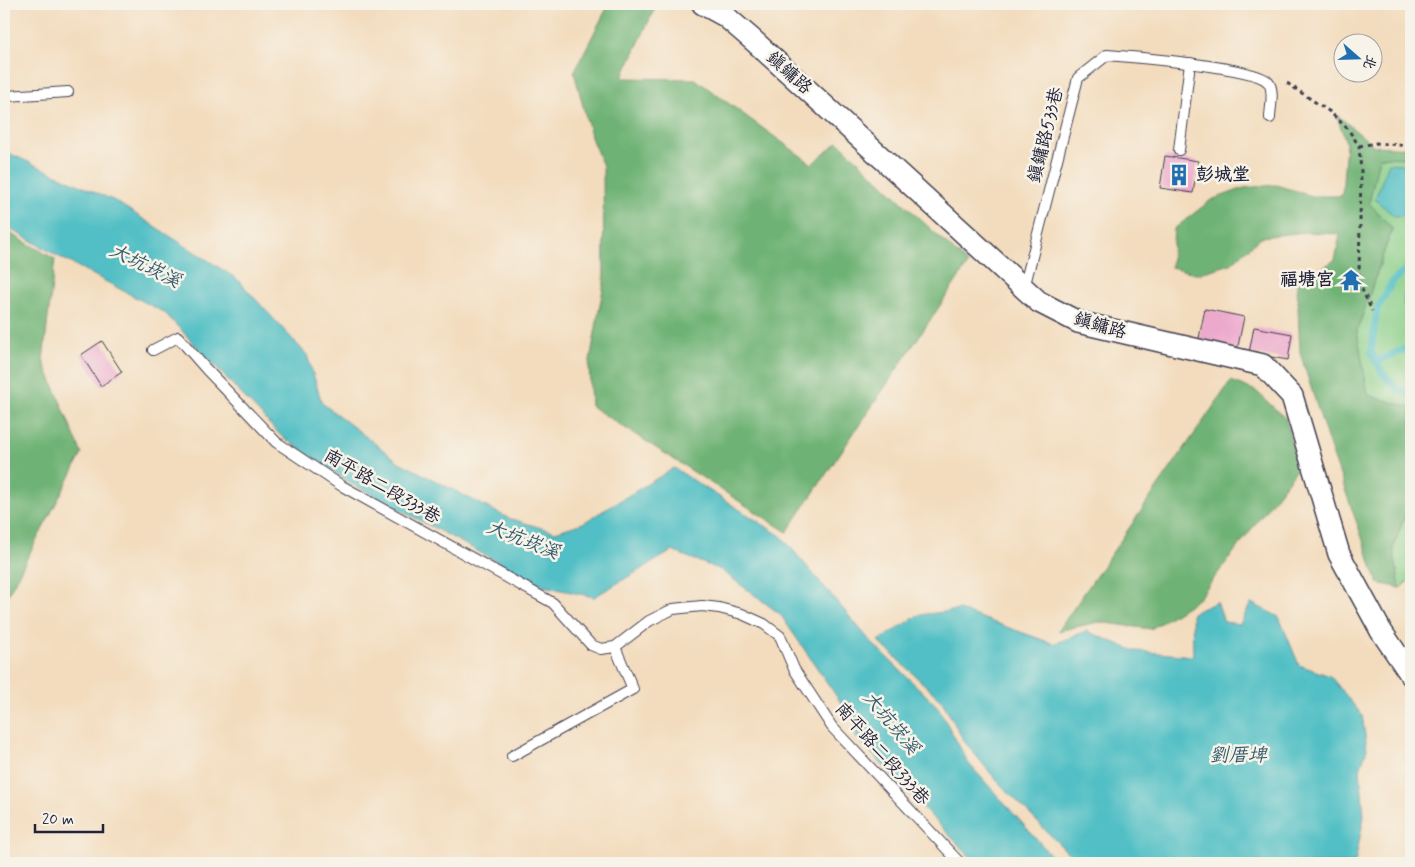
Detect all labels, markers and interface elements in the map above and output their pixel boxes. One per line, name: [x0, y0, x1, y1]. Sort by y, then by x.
north arrow: [1332, 32, 1382, 82]
street label: 鎮鏞路: [761, 46, 817, 100]
text: 北: [1358, 52, 1380, 72]
street label: 鎮鏞路533巷: [1023, 85, 1069, 185]
building icon: 彭城堂: [1166, 162, 1192, 188]
place label: 彭城堂: [1196, 163, 1250, 187]
water label: 大坑崁溪: [105, 238, 186, 294]
temple icon: 福塘宮: [1338, 267, 1364, 293]
place label: 福塘宮: [1280, 268, 1334, 292]
street label: 鎮鏞路: [1071, 307, 1129, 345]
street label: 南平路二段333巷: [319, 444, 445, 530]
water label: 大坑崁溪: [483, 515, 564, 566]
water label: 大坑崁溪: [857, 686, 926, 761]
street label: 南平路二段333巷: [829, 697, 935, 811]
water label: 劉厝埤: [1209, 743, 1268, 768]
scale bar: [35, 802, 102, 834]
text: 20 m: [42, 810, 74, 830]

